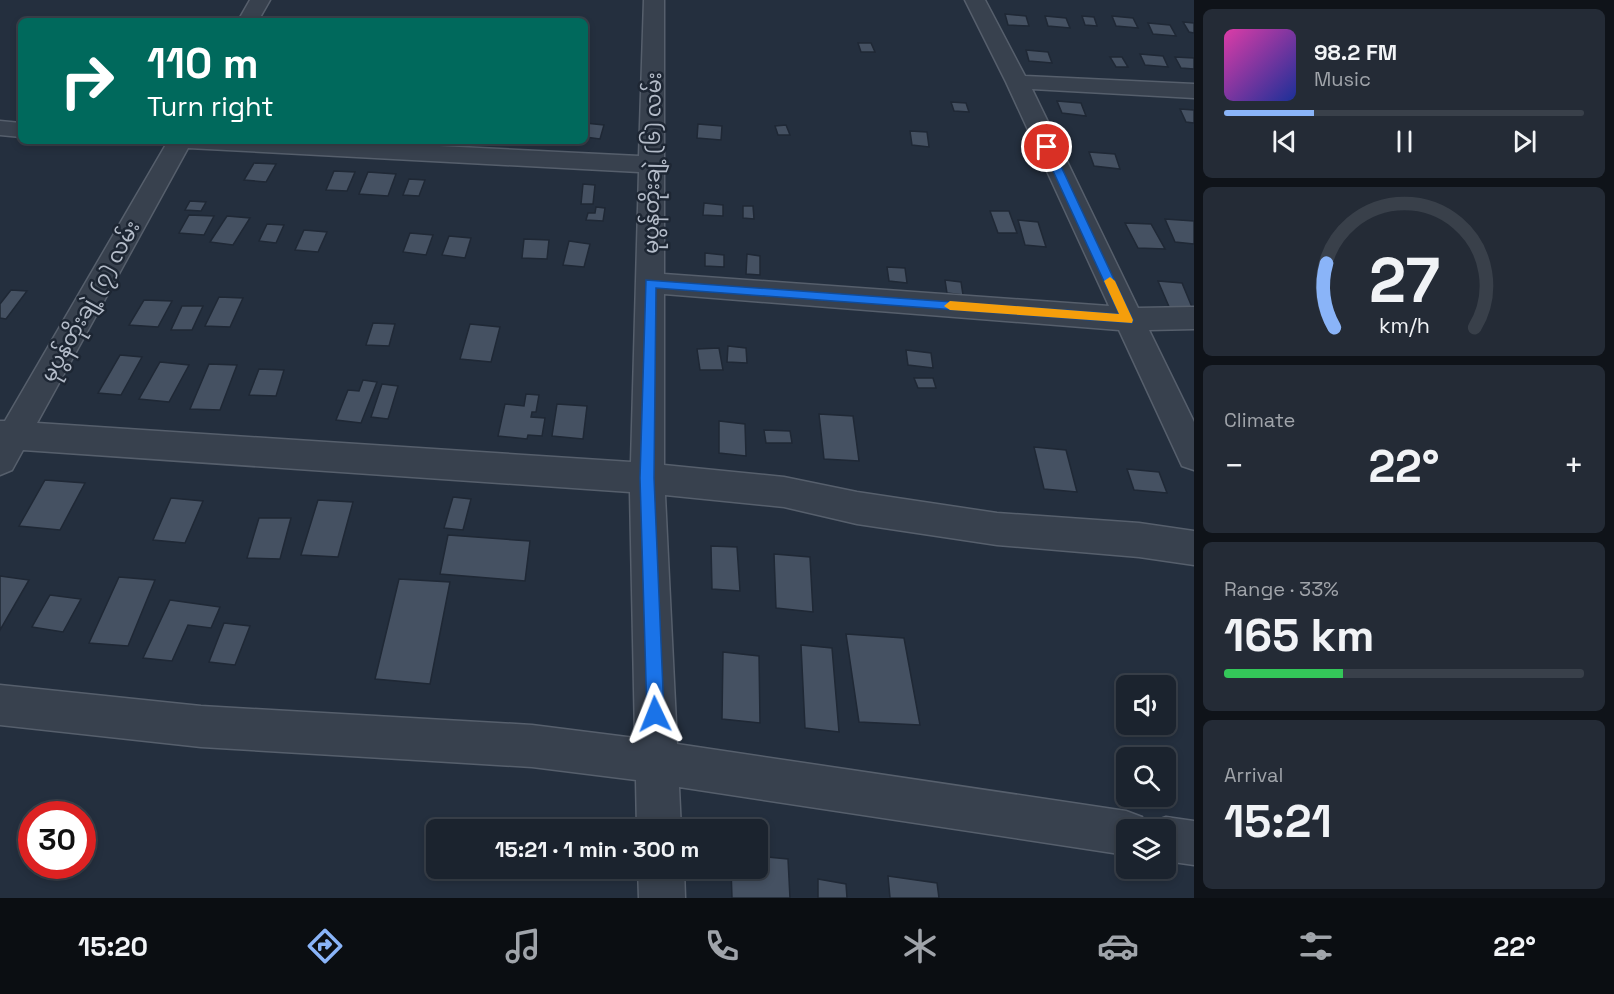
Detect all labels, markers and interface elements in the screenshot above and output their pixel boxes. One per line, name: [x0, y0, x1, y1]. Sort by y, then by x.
text: 110 m: [147, 37, 259, 90]
text: 98.2 FM: [1314, 38, 1397, 66]
icon: right: [48, 42, 126, 120]
text: Music: [1314, 66, 1371, 92]
street label: မုပွန်တိုးချဲ့ (၆) လမ်း: [635, 72, 672, 254]
text: Turn right: [147, 89, 274, 124]
pin: [1021, 121, 1072, 172]
icon: previous: [1268, 125, 1301, 158]
icon: pause: [1388, 125, 1421, 158]
icon: next: [1508, 125, 1541, 158]
icon: arrive: [1030, 130, 1063, 163]
street label: မုပွန်တိုးချဲ့ (၇) လမ်း: [33, 215, 150, 389]
text: 27: [1368, 241, 1440, 320]
text: km/h: [1378, 313, 1430, 340]
text: Climate: [1224, 407, 1295, 433]
text: 22°: [1368, 438, 1440, 495]
text: −: [1224, 445, 1244, 487]
text: +: [1564, 445, 1584, 487]
text: Range · 33%: [1224, 576, 1339, 602]
text: 165 km: [1224, 607, 1374, 664]
map controls: [1116, 675, 1176, 879]
button: sound: [1116, 675, 1176, 735]
position arrow: [623, 682, 687, 746]
button: search: [1116, 747, 1176, 807]
text: Arrival: [1224, 762, 1283, 788]
text: 15:21: [1224, 793, 1332, 850]
speed limit sign: 30: [18, 801, 96, 879]
button: layers: [1116, 819, 1176, 879]
text: 15:21 · 1 min · 300 m: [495, 835, 699, 863]
icon: directions: [304, 925, 346, 967]
icon: music: [502, 925, 544, 967]
icon: phone: [701, 925, 743, 967]
icon: climate: [899, 925, 941, 967]
icon: car: [1097, 925, 1139, 967]
icon: filters: [1295, 925, 1337, 967]
text: 15:20: [78, 929, 148, 964]
text: 22°: [1493, 929, 1536, 964]

